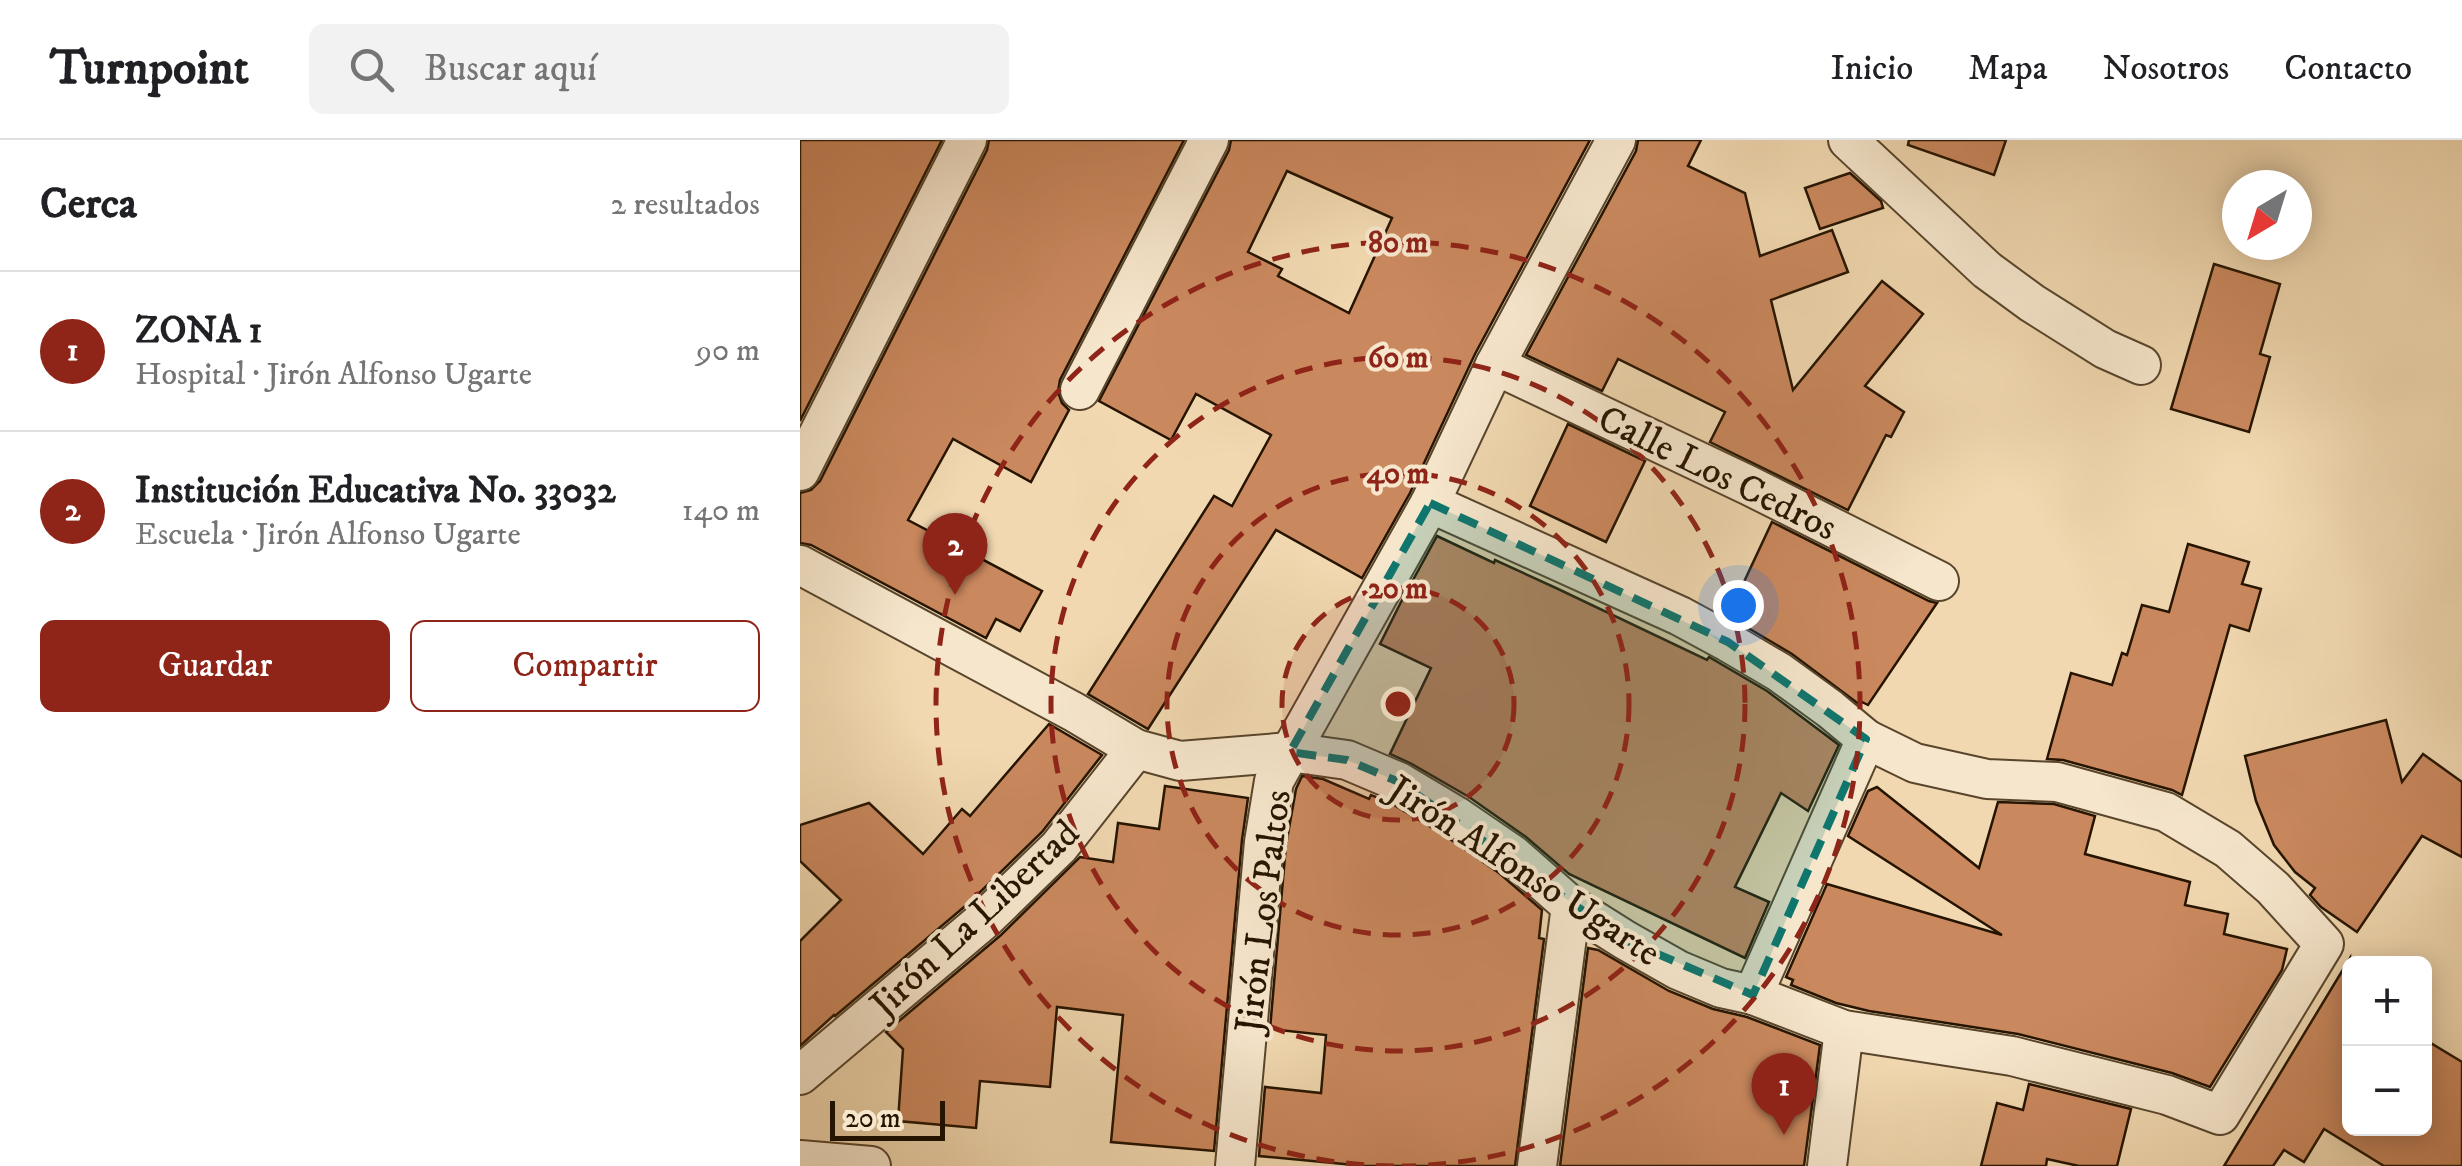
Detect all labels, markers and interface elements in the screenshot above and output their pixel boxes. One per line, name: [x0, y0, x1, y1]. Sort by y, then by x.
search box: [309, 24, 1009, 114]
text: Turnpoint: [50, 39, 249, 99]
icon: search: [344, 42, 399, 97]
text: Buscar aquí: [424, 45, 597, 93]
text: Inicio: [1830, 47, 1913, 91]
text: Mapa: [1968, 47, 2048, 91]
text: Nosotros: [2103, 47, 2229, 91]
text: Contacto: [2284, 47, 2412, 91]
north arrow: [2222, 170, 2312, 260]
text: Cerca: [40, 179, 137, 231]
text: 2 resultados: [611, 185, 760, 225]
text: 80 m: [1368, 225, 1429, 262]
text: ZONA 1: [135, 307, 263, 355]
text: 1: [67, 331, 78, 371]
text: 90 m: [696, 331, 760, 371]
text: 60 m: [1368, 340, 1429, 377]
text: Hospital · Jirón Alfonso Ugarte: [135, 355, 532, 395]
street label: Calle Los Cedros: [1590, 395, 1844, 552]
text: 40 m: [1367, 456, 1430, 493]
text: Institución Educativa No. 33032: [135, 467, 616, 515]
text: 2: [65, 491, 80, 531]
text: 140 m: [682, 491, 760, 531]
pin: 2: [922, 512, 988, 595]
text: Escuela · Jirón Alfonso Ugarte: [135, 515, 521, 555]
text: 20 m: [1368, 571, 1428, 608]
your location: [1713, 580, 1764, 631]
button: Guardar: [40, 620, 390, 712]
button: Compartir: [410, 620, 760, 712]
centre of rings: [1380, 686, 1416, 722]
street label: Jirón Alfonso Ugarte: [1376, 764, 1669, 978]
street label: Jirón Los Paltos: [1225, 787, 1303, 1038]
street label: Jirón La Libertad: [859, 810, 1090, 1031]
map controls: [2342, 956, 2432, 1136]
button: +: [2342, 956, 2432, 1046]
button: −: [2342, 1046, 2432, 1136]
pin: 1: [1752, 1052, 1816, 1135]
scale bar: [830, 1096, 945, 1140]
text: 20 m: [845, 1101, 901, 1136]

